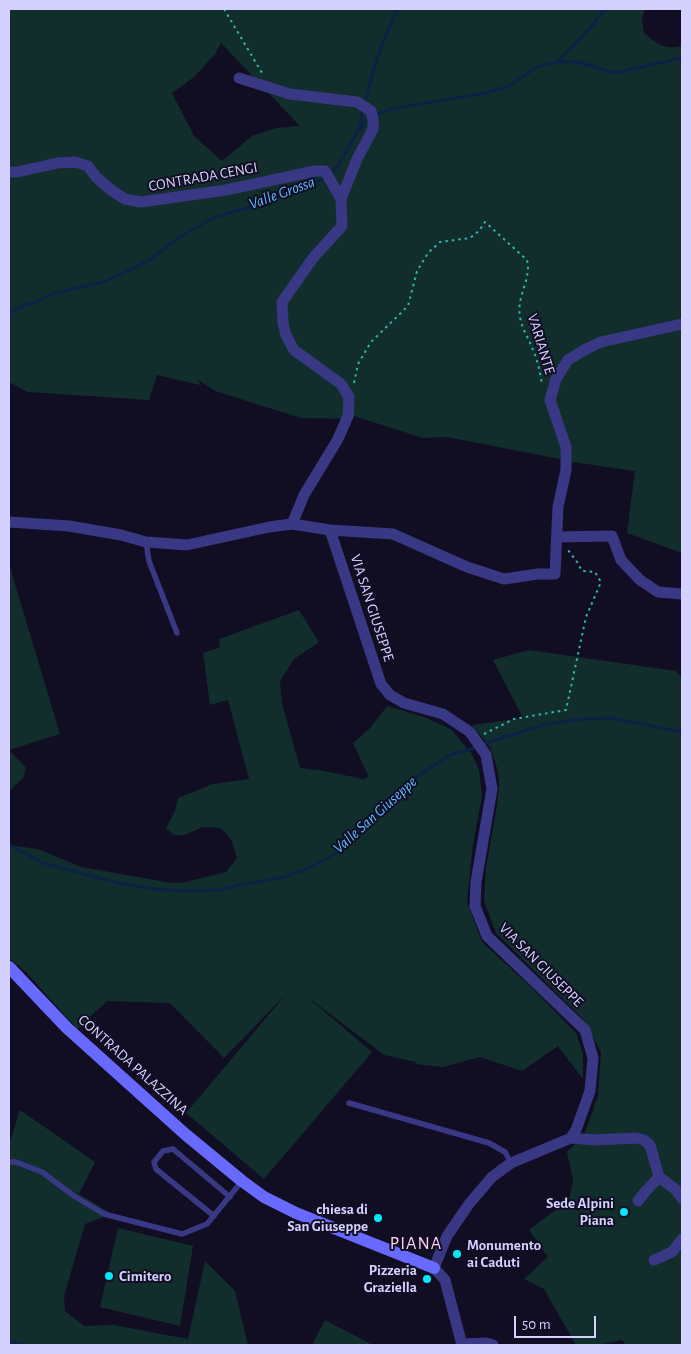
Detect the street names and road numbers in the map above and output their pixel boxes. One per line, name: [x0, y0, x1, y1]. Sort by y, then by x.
street label: CONTRADA CENGI: [147, 159, 259, 195]
street label: VARIANTE: [523, 312, 559, 376]
street label: VIA SAN GIUSEPPE: [346, 552, 398, 664]
street label: VIA SAN GIUSEPPE: [495, 919, 587, 1011]
street label: CONTRADA PALAZZINA: [74, 1011, 192, 1119]

